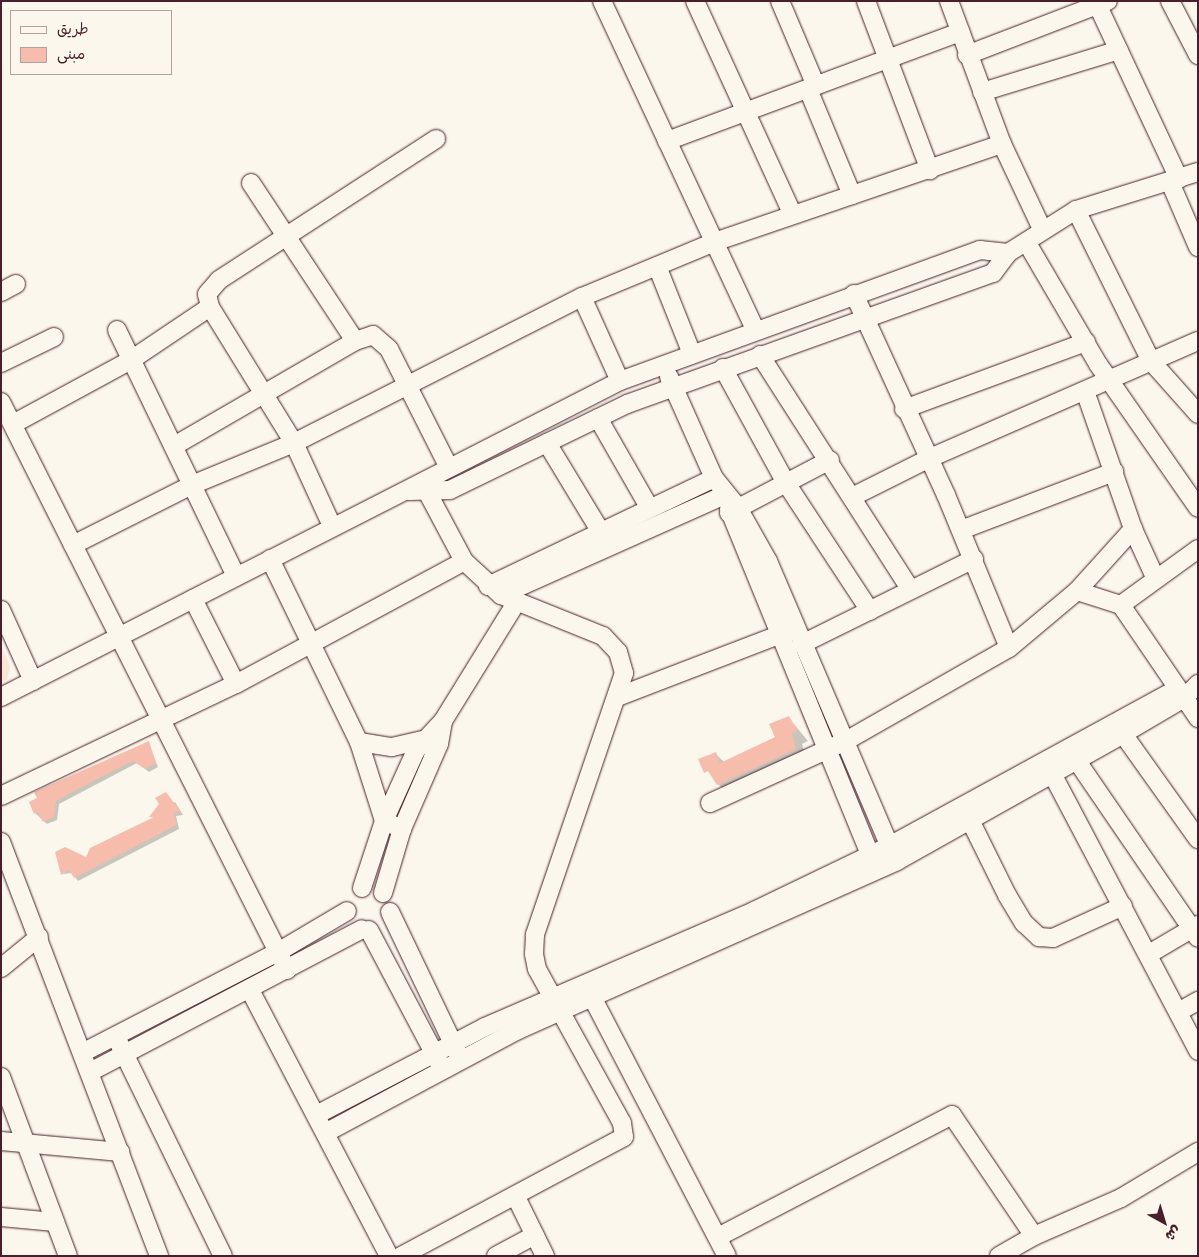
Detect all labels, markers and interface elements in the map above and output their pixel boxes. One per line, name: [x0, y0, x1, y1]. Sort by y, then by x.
legend: [10, 10, 172, 75]
text: طريق: [57, 18, 89, 39]
text: مبنى: [57, 43, 85, 64]
north arrow: [1139, 1197, 1189, 1247]
text: ش: [1162, 1222, 1186, 1246]

